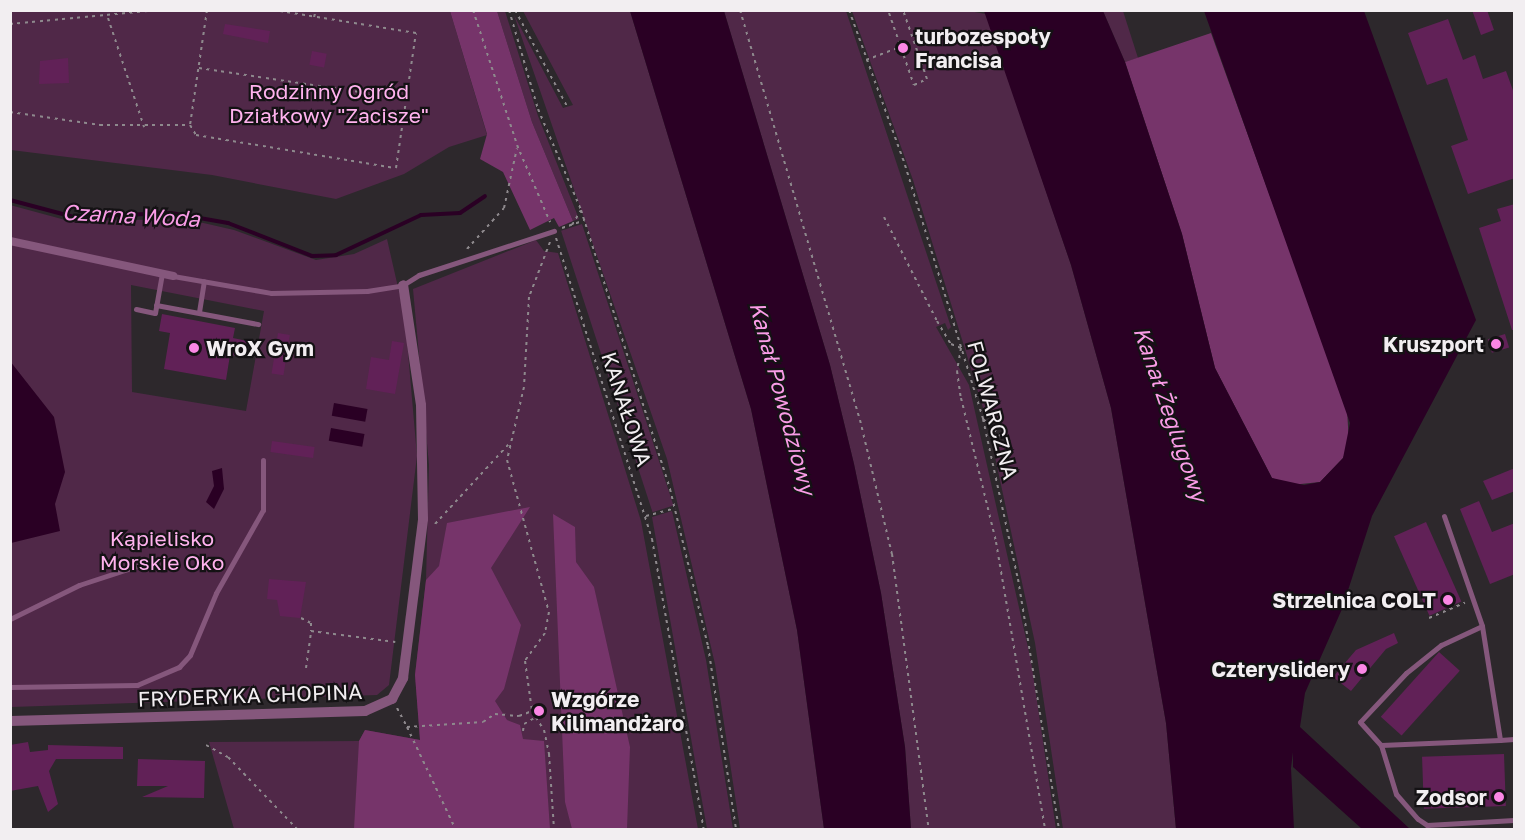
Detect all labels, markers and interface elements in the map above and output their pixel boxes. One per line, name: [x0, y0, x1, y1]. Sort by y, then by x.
place label: turbozespoły Francisa: [915, 23, 1051, 73]
marker: turbozespoły Francisa: [896, 41, 910, 55]
park label: Rodzinny Ogród Działkowy "Zacisze": [229, 78, 429, 128]
water label: Czarna Woda: [61, 198, 201, 232]
water label: Kanał Powodziowy: [745, 299, 821, 497]
water label: Kanał Żeglugowy: [1129, 323, 1213, 505]
place label: Kruszport: [1383, 331, 1484, 357]
place label: WroX Gym: [206, 335, 314, 361]
marker: Kruszport: [1489, 337, 1503, 351]
street label: FOLWARCZNA: [962, 338, 1024, 482]
marker: WroX Gym: [187, 341, 201, 355]
street label: KANAŁOWA: [597, 349, 657, 469]
park label: Kąpielisko Morskie Oko: [100, 525, 224, 575]
place label: Strzelnica COLT: [1272, 587, 1436, 613]
marker: Strzelnica COLT: [1441, 593, 1455, 607]
place label: Czteryslidery: [1211, 656, 1350, 682]
marker: Czteryslidery: [1355, 662, 1369, 676]
street label: FRYDERYKA CHOPINA: [137, 678, 363, 712]
place label: Wzgórze Kilimandżaro: [551, 686, 684, 736]
marker: Wzgórze Kilimandżaro: [532, 704, 546, 718]
place label: Zodsor: [1416, 784, 1487, 810]
marker: Zodsor: [1492, 790, 1506, 804]

